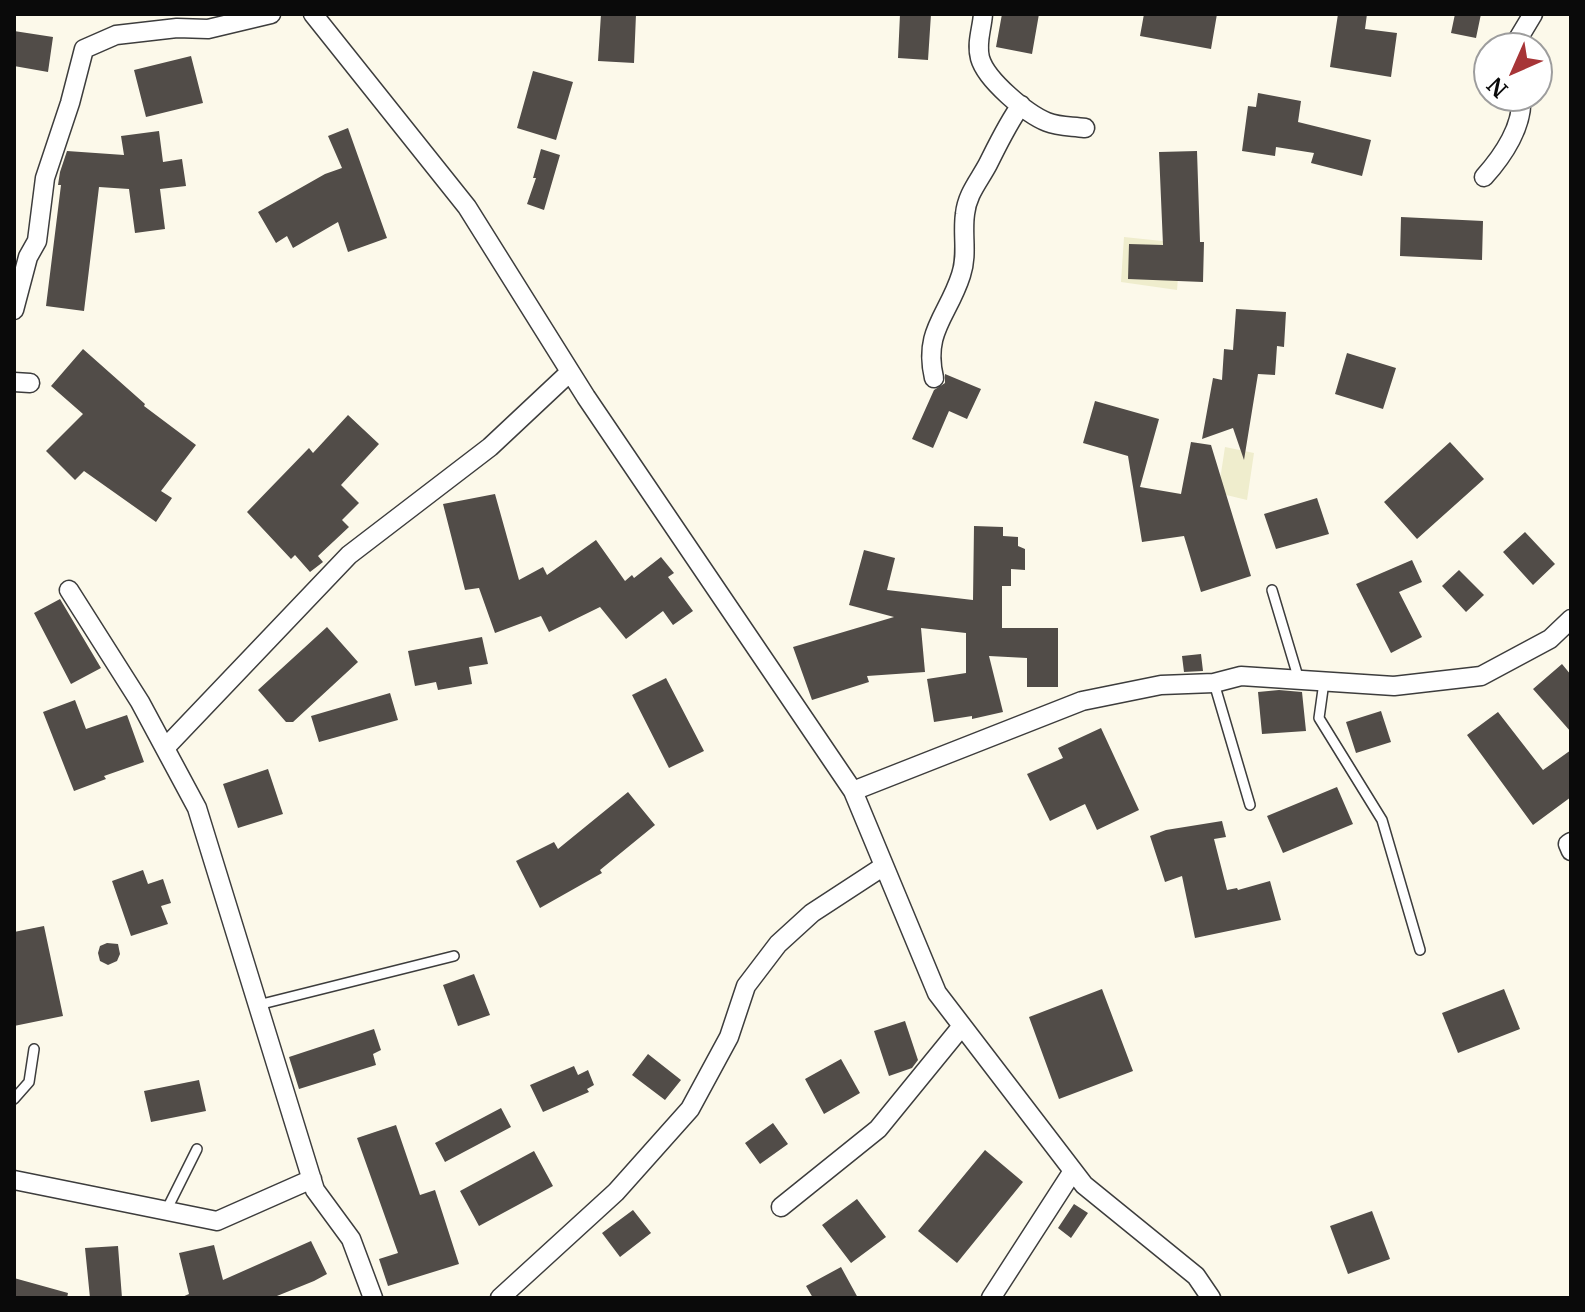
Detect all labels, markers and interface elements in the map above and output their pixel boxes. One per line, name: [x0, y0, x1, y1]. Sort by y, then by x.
north arrow: [1473, 32, 1553, 112]
text: N: [1481, 72, 1513, 104]

